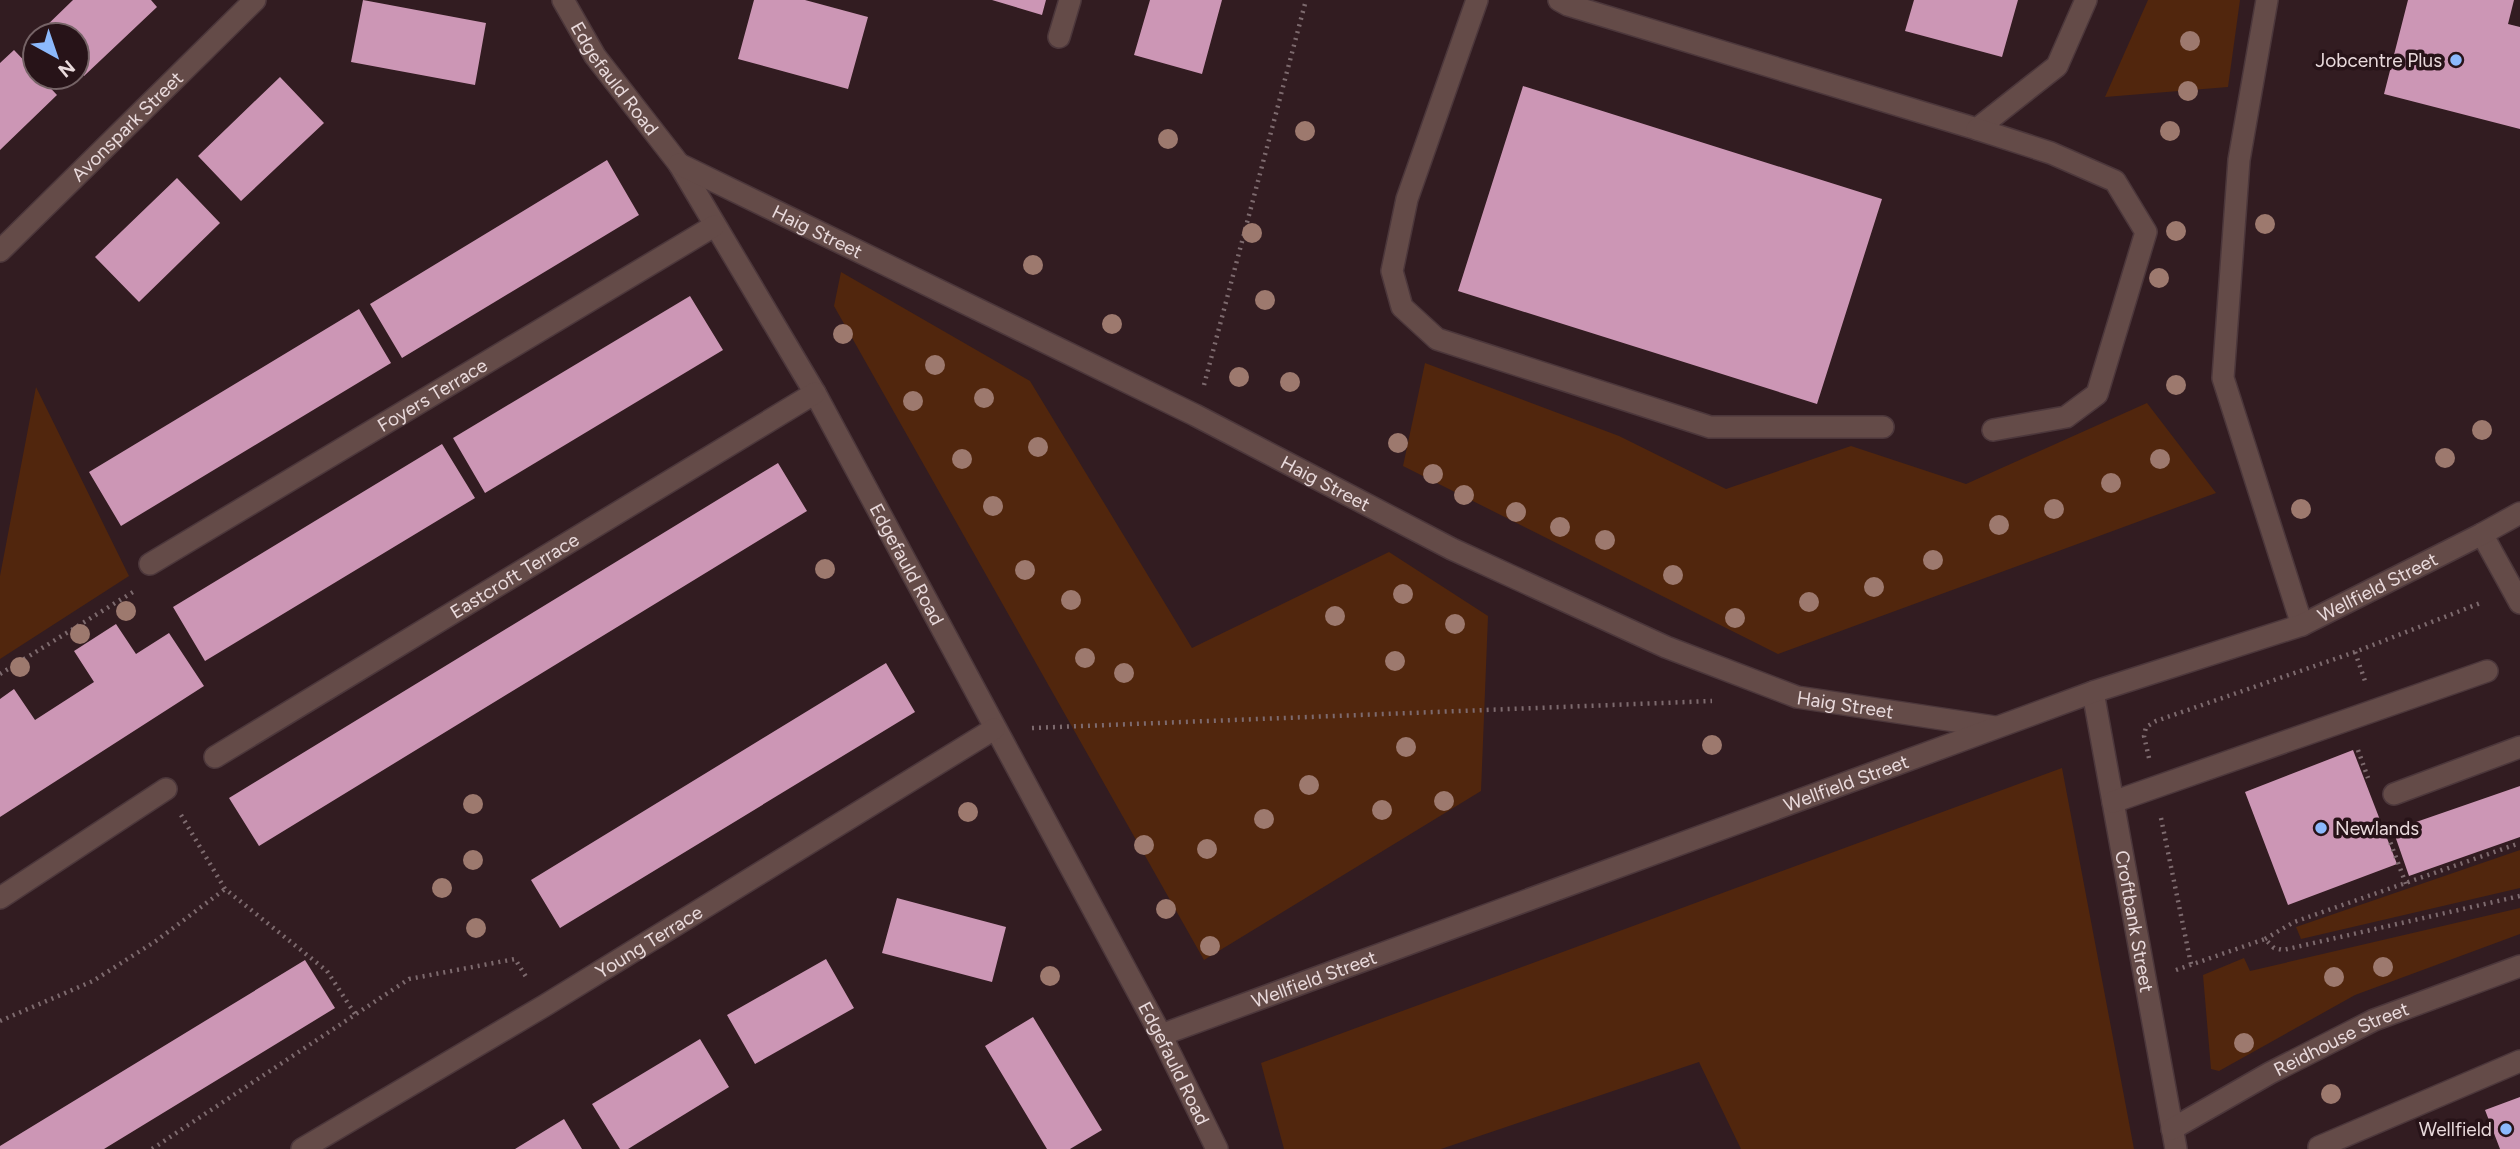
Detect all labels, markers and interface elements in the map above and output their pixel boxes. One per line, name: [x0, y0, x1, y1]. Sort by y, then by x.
street label: Edgefauld Road: [566, 17, 664, 140]
north arrow: [21, 21, 91, 91]
place label: Jobcentre Plus: [2315, 49, 2442, 72]
marker: Jobcentre Plus: [2448, 52, 2464, 68]
text: N: [54, 55, 80, 82]
street label: Avonspark Street: [66, 66, 187, 186]
street label: Haig Street: [769, 200, 866, 263]
street label: Foyers Terrace: [373, 353, 491, 437]
street label: Haig Street: [1277, 450, 1374, 516]
street label: Edgefauld Road: [865, 499, 949, 629]
street label: Eastcroft Terrace: [446, 528, 583, 623]
street label: Wellfield Street: [2314, 547, 2441, 627]
street label: Haig Street: [1795, 686, 1895, 723]
street label: Wellfield Street: [1780, 749, 1912, 816]
place label: Newlands: [2335, 817, 2419, 840]
marker: Newlands: [2313, 820, 2329, 836]
street label: Croftbank Street: [2110, 848, 2159, 994]
street label: Young Terrace: [591, 900, 706, 983]
street label: Wellfield Street: [1248, 945, 1380, 1012]
street label: Edgefauld Road: [1134, 997, 1215, 1129]
street label: Reidhouse Street: [2270, 997, 2412, 1081]
place label: Wellfield: [2419, 1118, 2492, 1141]
marker: Wellfield: [2498, 1121, 2514, 1137]

